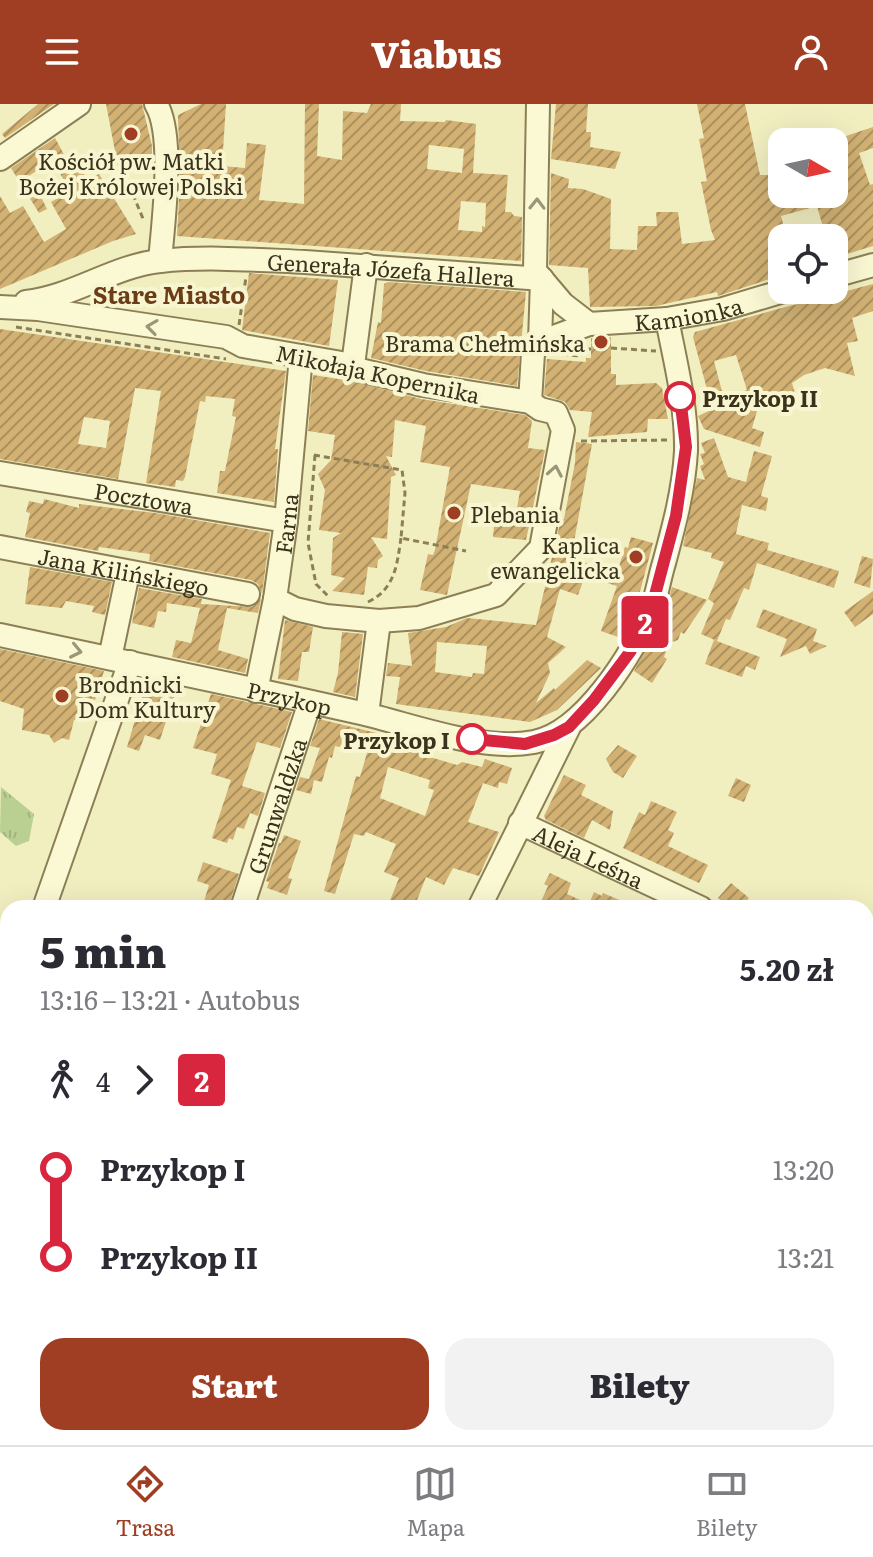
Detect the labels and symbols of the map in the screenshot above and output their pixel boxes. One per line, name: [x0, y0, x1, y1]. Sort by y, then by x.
marker: Kościół pw. Matki Bożej Królowej Polski: [122, 125, 140, 143]
north arrow: [768, 128, 848, 208]
place label: Kościół pw. Matki Bożej Królowej Polski: [19, 144, 243, 202]
one-way arrow: [528, 197, 545, 210]
street label: Generała Józefa Hallera: [266, 244, 516, 293]
district label: Stare Miasto: [93, 276, 245, 311]
street label: Kamionka: [633, 288, 746, 338]
one-way arrow: [145, 319, 159, 336]
place label: Brama Chełmińska: [385, 326, 585, 359]
marker: Brama Chełmińska: [592, 333, 610, 351]
street label: Mikołaja Kopernika: [273, 335, 483, 411]
place label: Przykop II: [702, 381, 818, 414]
marker: Przykop II: [665, 382, 695, 412]
one-way arrow: [546, 465, 563, 478]
street label: Pocztowa: [92, 473, 196, 522]
street label: Farna: [265, 492, 305, 556]
place label: Plebania: [470, 497, 560, 530]
marker: Plebania: [445, 504, 463, 522]
place label: Kaplica ewangelicka: [490, 528, 620, 586]
street label: Jana Kilińskiego: [35, 538, 212, 603]
marker: Kaplica ewangelicka: [627, 548, 645, 566]
line badge: 2: [619, 596, 671, 648]
one-way arrow: [69, 642, 83, 659]
place label: Brodnicki Dom Kultury: [78, 667, 216, 725]
street label: Przykop: [244, 672, 335, 722]
marker: Brodnicki Dom Kultury: [53, 687, 71, 705]
place label: Przykop I: [343, 723, 450, 756]
marker: Przykop I: [457, 724, 487, 754]
street label: Grunwaldzka: [238, 733, 314, 878]
street label: Aleja Leśna: [528, 815, 650, 896]

